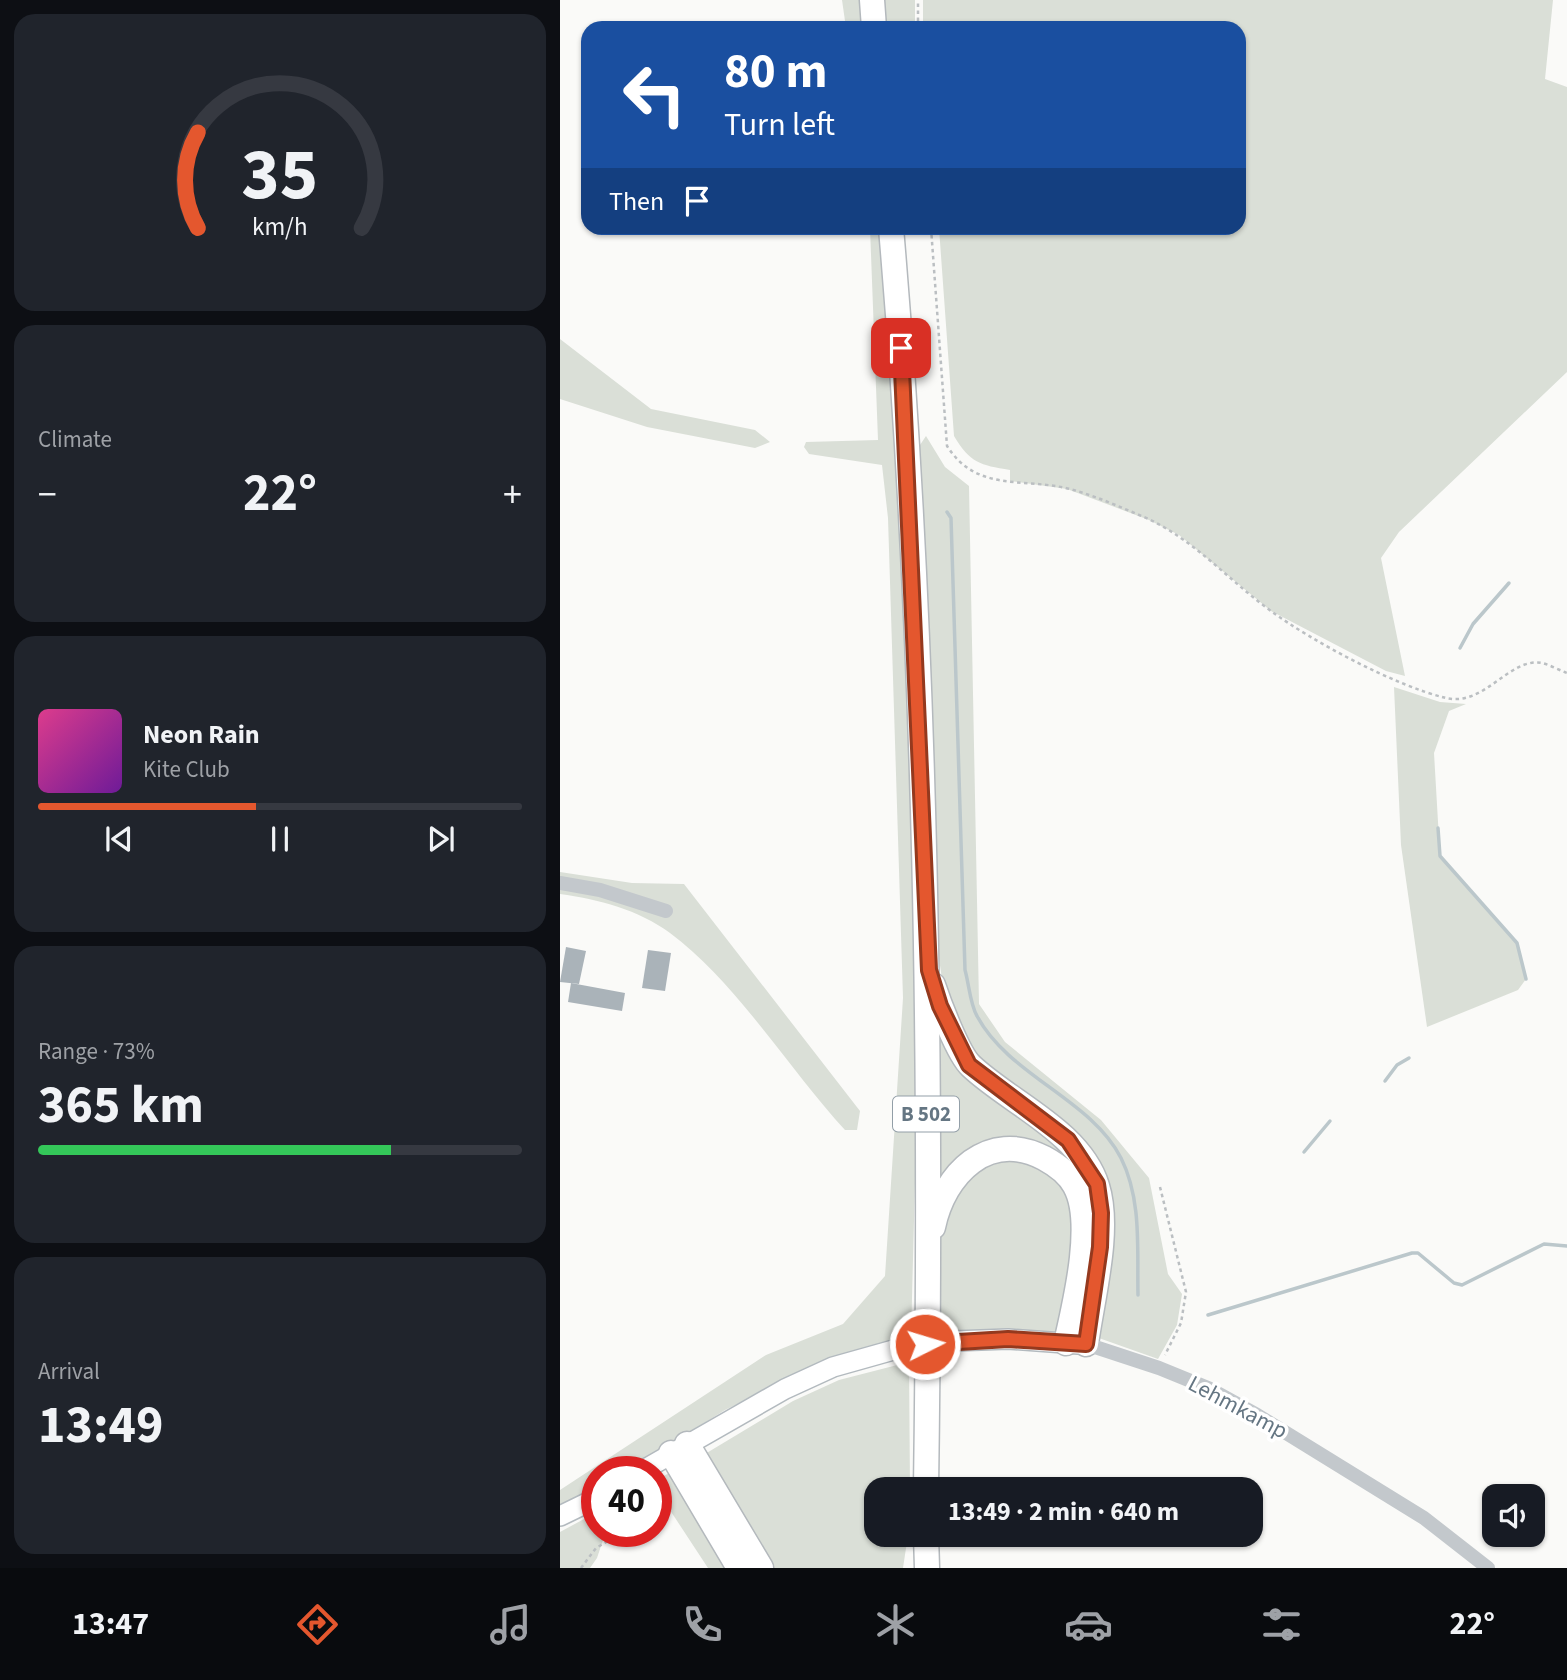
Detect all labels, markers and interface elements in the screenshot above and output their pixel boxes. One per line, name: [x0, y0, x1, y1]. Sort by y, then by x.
text: 80 m: [724, 37, 828, 107]
icon: left: [609, 49, 700, 140]
text: Turn left: [724, 102, 835, 148]
text: 35: [242, 124, 318, 228]
icon: arrive: [678, 182, 716, 220]
text: Then: [609, 183, 664, 220]
text: km/h: [252, 209, 308, 245]
pin: [871, 318, 931, 378]
icon: arrive: [882, 329, 920, 367]
text: Climate: [38, 423, 112, 456]
text: 22°: [243, 457, 317, 531]
text: −: [38, 468, 57, 522]
text: +: [503, 468, 522, 522]
text: Neon Rain: [143, 716, 260, 753]
text: Kite Club: [143, 753, 230, 786]
icon: previous: [100, 820, 138, 858]
icon: pause: [261, 820, 299, 858]
icon: next: [422, 820, 460, 858]
text: Range · 73%: [38, 1035, 155, 1068]
text: 365 km: [38, 1069, 204, 1143]
road number: B 502: [893, 1096, 959, 1132]
position arrow: [888, 1307, 962, 1381]
text: Arrival: [38, 1355, 100, 1388]
street label: Lehmkamp: [1182, 1367, 1294, 1447]
text: 13:49: [38, 1389, 163, 1463]
speed limit sign: 40: [581, 1456, 672, 1547]
map controls: [1482, 1484, 1545, 1547]
button: sound: [1482, 1484, 1545, 1547]
text: 13:49 · 2 min · 640 m: [948, 1493, 1179, 1530]
icon: directions: [293, 1600, 342, 1649]
icon: music: [486, 1600, 535, 1649]
icon: phone: [678, 1600, 727, 1649]
icon: climate: [871, 1600, 920, 1649]
icon: car: [1064, 1600, 1113, 1649]
icon: filters: [1257, 1600, 1306, 1649]
text: 13:47: [72, 1601, 149, 1647]
text: 22°: [1450, 1601, 1495, 1647]

